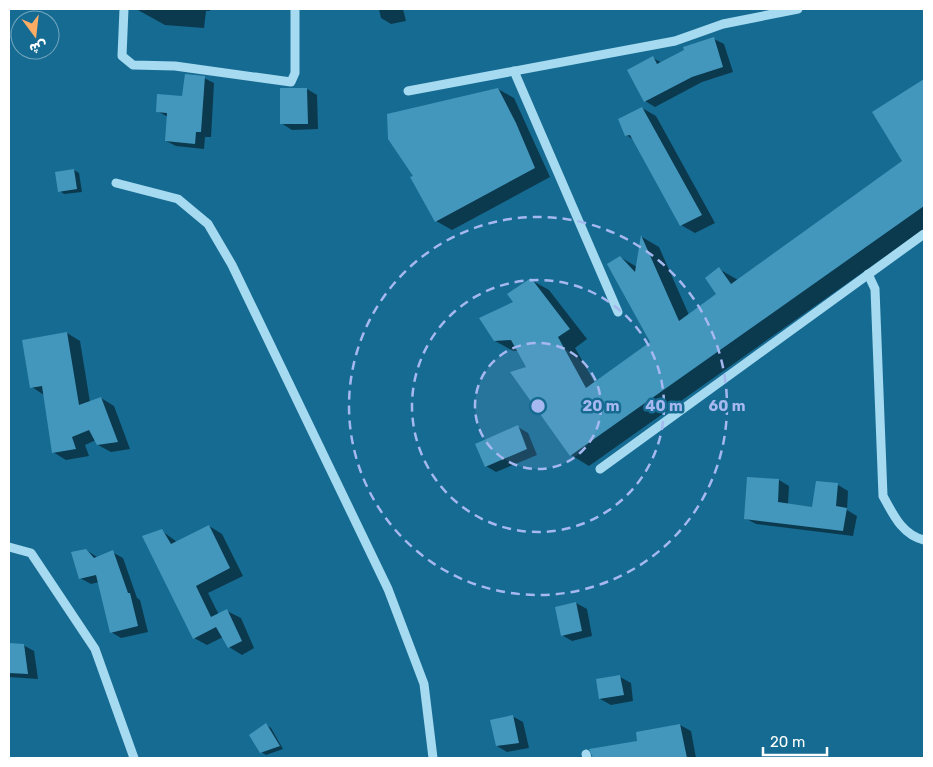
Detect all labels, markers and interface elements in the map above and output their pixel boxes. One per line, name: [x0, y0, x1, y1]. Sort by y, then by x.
north arrow: [10, 10, 60, 60]
text: ش: [27, 37, 49, 58]
centre of rings: [529, 397, 547, 415]
text: 20 m: [583, 397, 619, 415]
text: 40 m: [645, 397, 683, 415]
text: 60 m: [709, 397, 745, 415]
scale bar: [763, 724, 827, 756]
text: 20 m: [770, 733, 805, 751]

